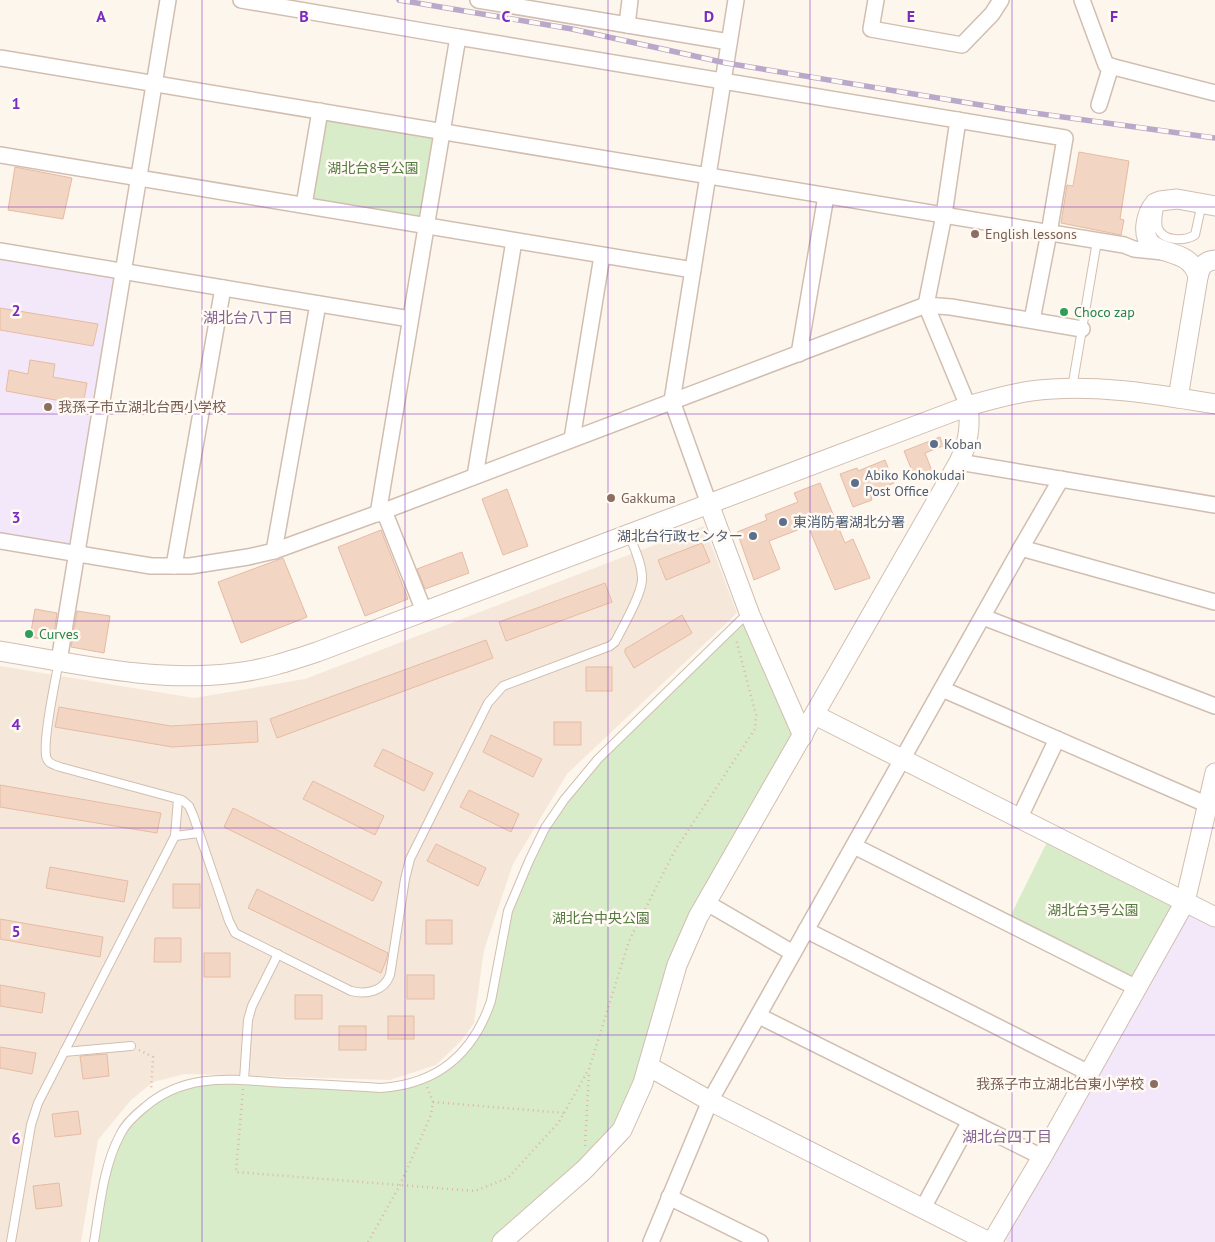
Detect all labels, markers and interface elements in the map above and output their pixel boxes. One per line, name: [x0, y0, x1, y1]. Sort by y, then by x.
text: A: [96, 6, 106, 26]
text: B: [299, 6, 309, 26]
text: C: [502, 6, 511, 26]
text: D: [704, 6, 714, 26]
text: E: [907, 6, 915, 26]
text: F: [1110, 6, 1118, 26]
text: 1: [11, 93, 21, 113]
park label: 湖北台8号公園: [327, 159, 419, 177]
place label: English lessons: [985, 225, 1077, 243]
marker: English lessons: [969, 228, 981, 240]
text: 2: [11, 300, 21, 320]
place label: Choco zap: [1074, 303, 1135, 321]
marker: Choco zap: [1058, 306, 1070, 318]
district label: 湖北台八丁目: [203, 308, 293, 327]
place label: 我孫子市立湖北台西小学校: [58, 398, 226, 416]
marker: 我孫子市立湖北台西小学校: [42, 401, 54, 413]
place label: Koban: [944, 435, 982, 453]
marker: Koban: [928, 438, 940, 450]
place label: Abiko Kohokudai Post Office: [865, 466, 965, 500]
marker: Abiko Kohokudai Post Office: [849, 477, 861, 489]
place label: Gakkuma: [621, 489, 676, 507]
marker: Gakkuma: [605, 492, 617, 504]
text: 3: [11, 507, 21, 527]
place label: 東消防署湖北分署: [793, 513, 905, 531]
marker: 東消防署湖北分署: [777, 516, 789, 528]
place label: 湖北台行政センター: [617, 527, 743, 545]
marker: 湖北台行政センター: [747, 530, 759, 542]
place label: Curves: [39, 625, 79, 643]
marker: Curves: [23, 628, 35, 640]
text: 4: [11, 714, 21, 734]
park label: 湖北台3号公園: [1047, 901, 1139, 919]
park label: 湖北台中央公園: [552, 909, 650, 927]
text: 5: [11, 921, 21, 941]
place label: 我孫子市立湖北台東小学校: [976, 1075, 1144, 1093]
marker: 我孫子市立湖北台東小学校: [1148, 1078, 1160, 1090]
district label: 湖北台四丁目: [962, 1127, 1052, 1146]
text: 6: [11, 1128, 21, 1148]

